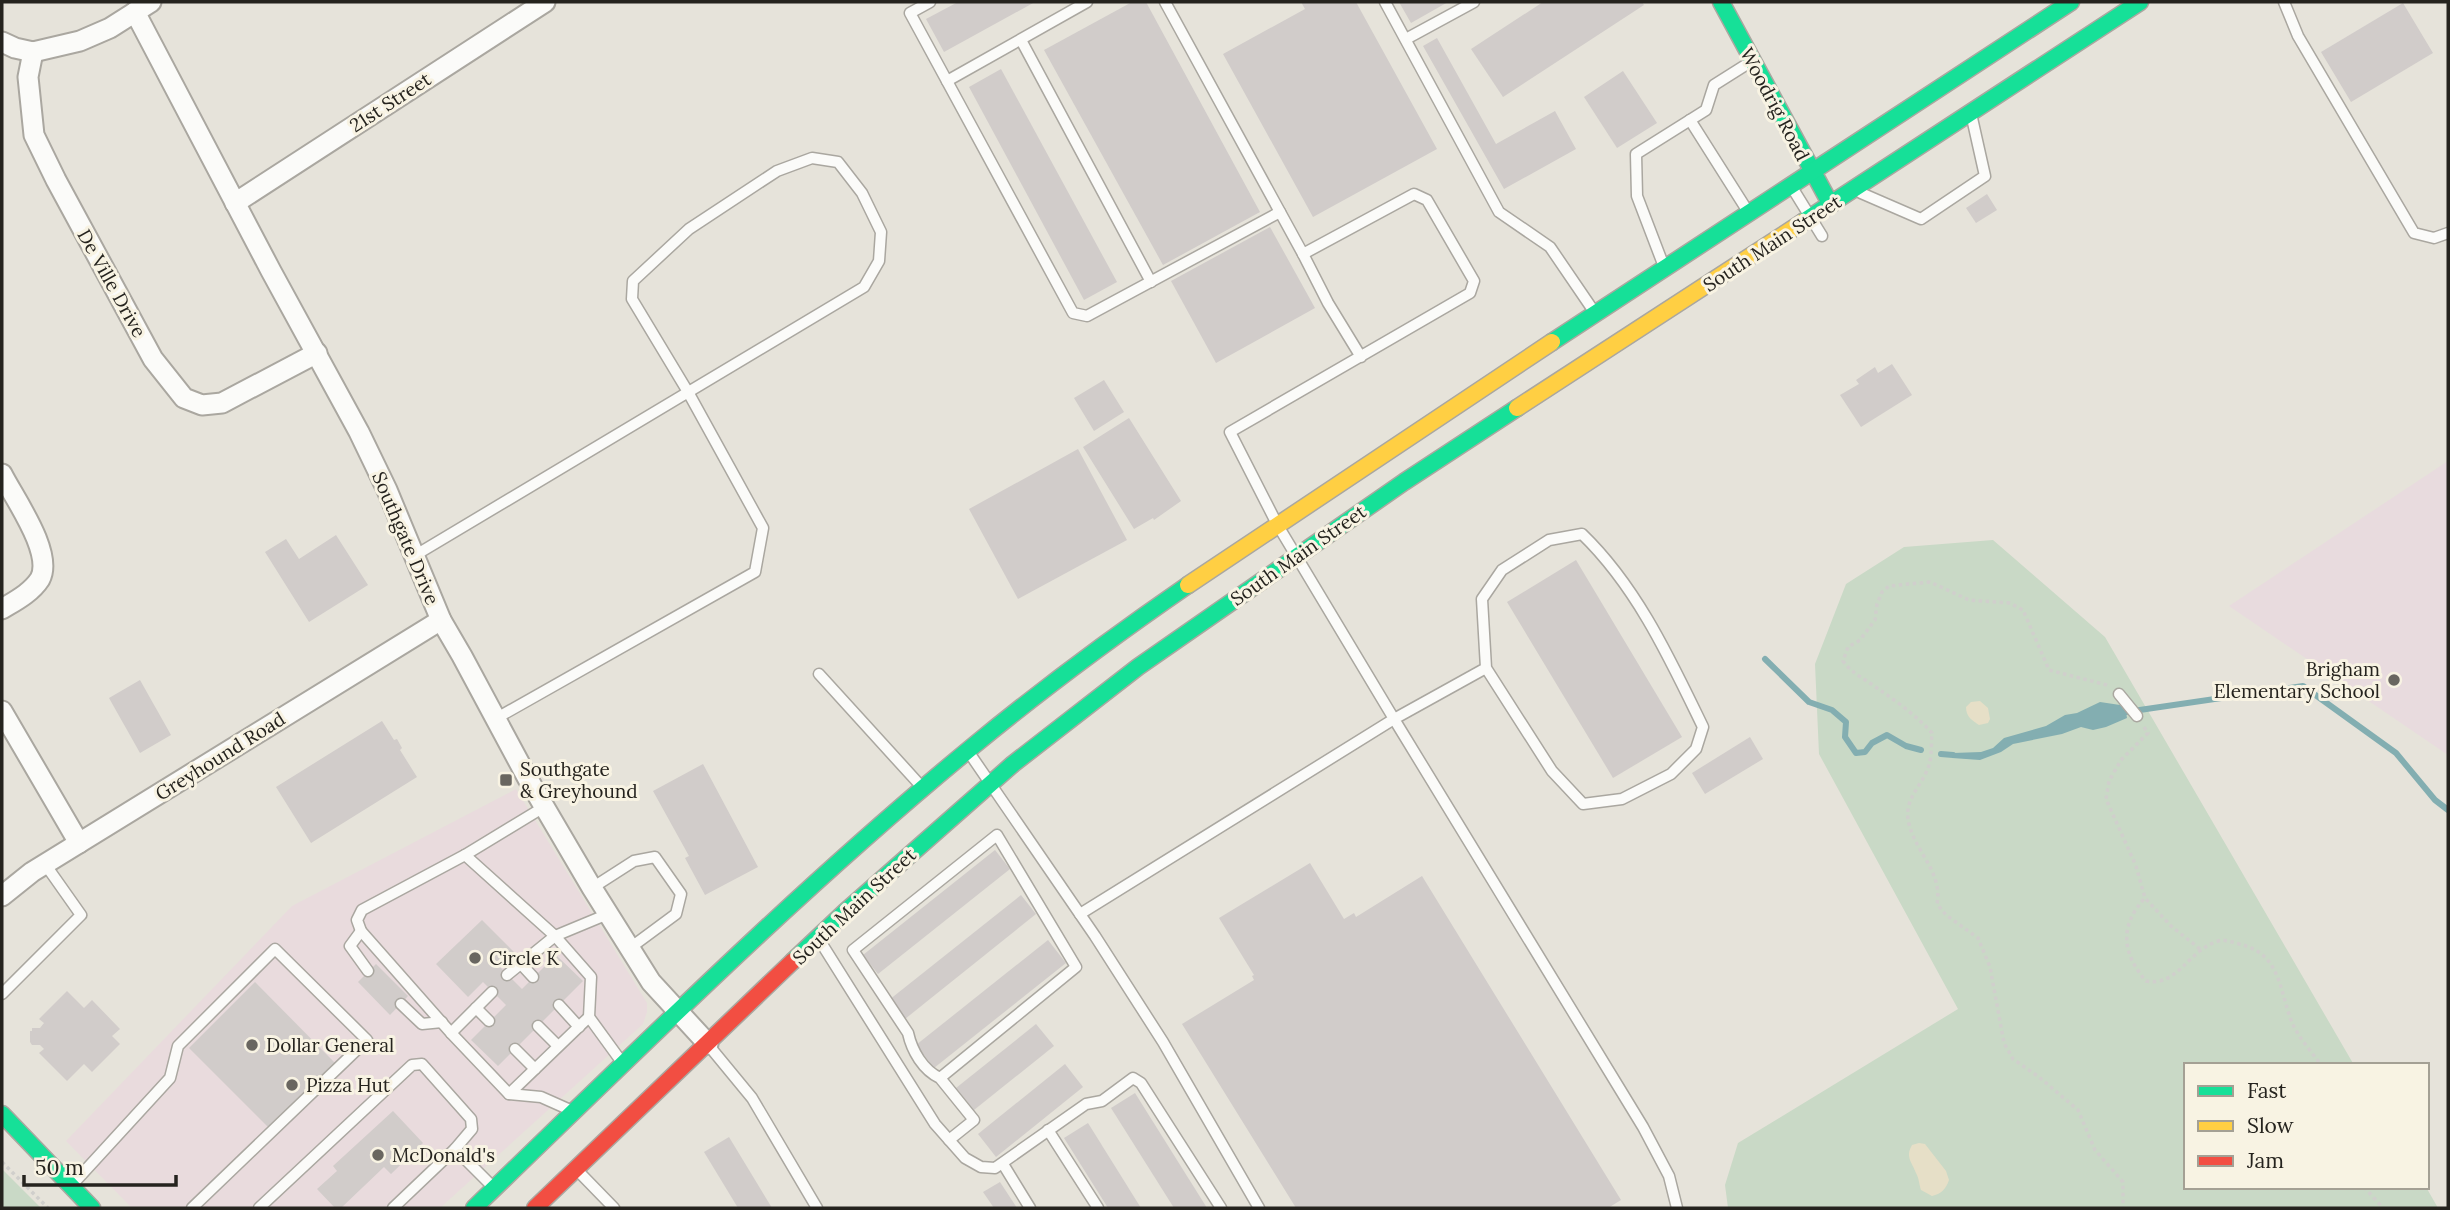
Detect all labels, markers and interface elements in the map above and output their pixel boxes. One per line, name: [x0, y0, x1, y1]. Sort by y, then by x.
street label: Woodrig Road: [1735, 43, 1815, 165]
street label: 21st Street: [345, 66, 436, 137]
street label: South Main Street: [1698, 189, 1846, 297]
street label: De Ville Drive: [72, 225, 152, 341]
street label: Southgate Drive: [367, 468, 445, 608]
street label: South Main Street: [1226, 499, 1371, 611]
place label: Brigham Elementary School: [2214, 657, 2380, 703]
marker: Brigham Elementary School: [2386, 672, 2402, 688]
street label: Greyhound Road: [151, 706, 289, 806]
place label: Southgate & Greyhound: [520, 757, 638, 803]
marker: Southgate & Greyhound: [498, 772, 514, 788]
street label: South Main Street: [787, 842, 921, 969]
place label: Circle K: [489, 946, 559, 970]
marker: Circle K: [467, 950, 483, 966]
place label: Dollar General: [266, 1033, 394, 1057]
marker: Dollar General: [244, 1037, 260, 1053]
legend: [2184, 1063, 2429, 1189]
place label: Pizza Hut: [306, 1073, 391, 1097]
marker: Pizza Hut: [284, 1077, 300, 1093]
text: Fast: [2247, 1077, 2287, 1104]
text: Slow: [2247, 1112, 2294, 1139]
place label: McDonald's: [392, 1143, 495, 1167]
scale bar: [24, 1144, 177, 1188]
marker: McDonald's: [370, 1147, 386, 1163]
text: Jam: [2246, 1147, 2284, 1174]
text: 50 m: [35, 1154, 84, 1181]

